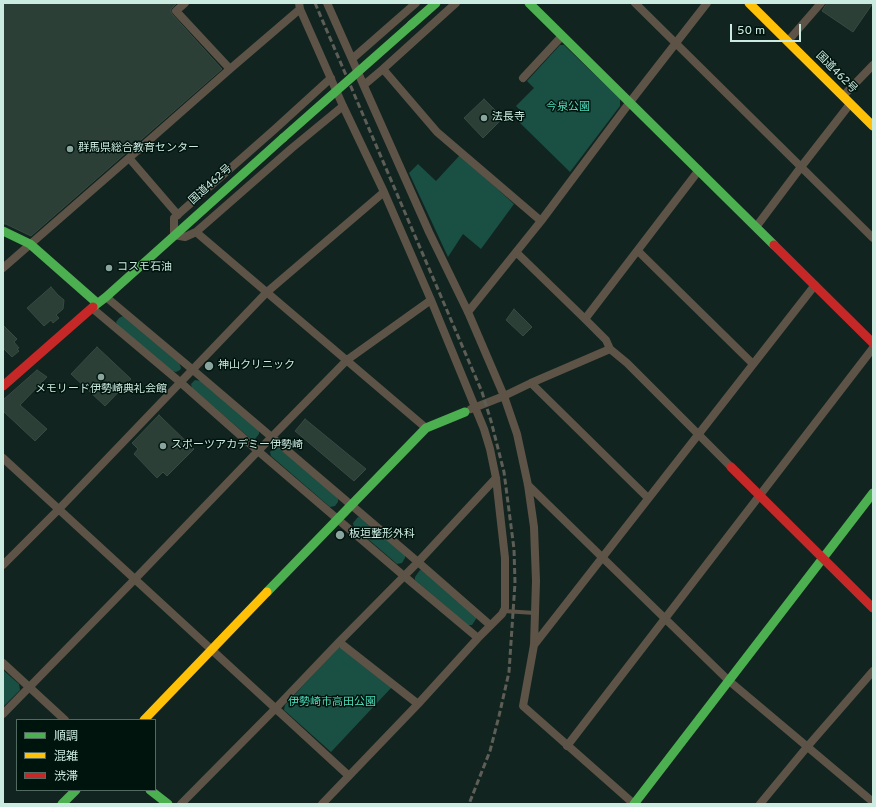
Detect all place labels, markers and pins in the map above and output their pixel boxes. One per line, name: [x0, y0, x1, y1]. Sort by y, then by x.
place label: 法長寺: [492, 111, 525, 125]
marker: 法長寺: [479, 113, 489, 123]
place label: 群馬県総合教育センター: [78, 142, 199, 156]
marker: 群馬県総合教育センター: [65, 144, 75, 154]
place label: コスモ石油: [117, 261, 172, 275]
marker: コスモ石油: [104, 263, 114, 273]
place label: 神山クリニック: [218, 359, 295, 373]
marker: 神山クリニック: [203, 360, 215, 372]
marker: メモリード伊勢崎典礼会館: [96, 372, 106, 382]
place label: メモリード伊勢崎典礼会館: [35, 383, 167, 397]
place label: スポーツアカデミー伊勢崎: [171, 439, 303, 453]
marker: スポーツアカデミー伊勢崎: [158, 441, 168, 451]
place label: 板垣整形外科: [349, 528, 415, 542]
marker: 板垣整形外科: [334, 529, 346, 541]

